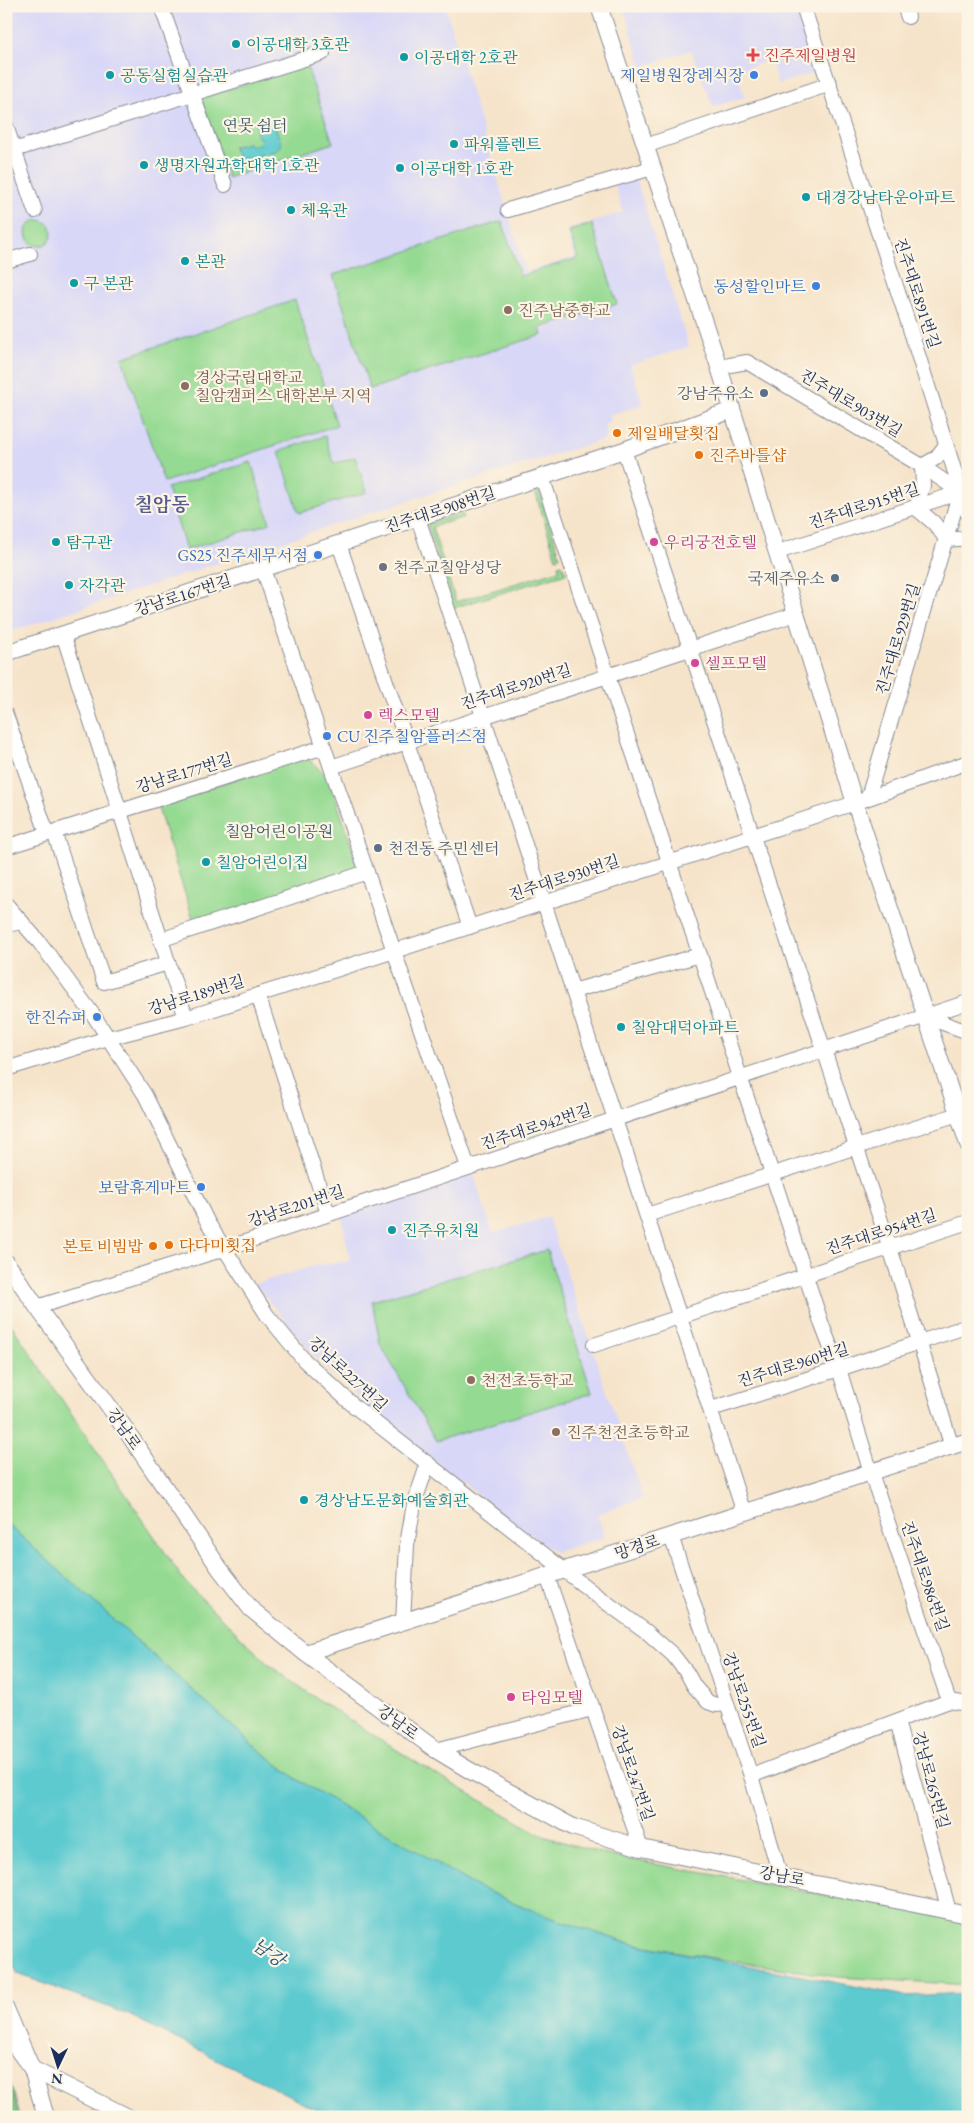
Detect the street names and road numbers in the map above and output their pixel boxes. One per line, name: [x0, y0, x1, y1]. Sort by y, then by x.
street label: 진주대로891번길: [889, 235, 945, 351]
street label: 진주대로903번길: [796, 364, 906, 442]
street label: 진주대로915번길: [806, 478, 922, 534]
street label: 진주대로908번길: [382, 482, 498, 538]
street label: 강남로167번길: [132, 570, 234, 620]
street label: 진주대로929번길: [871, 581, 925, 697]
street label: 진주대로920번길: [458, 659, 574, 715]
street label: 강남로177번길: [133, 748, 235, 798]
street label: 진주대로930번길: [506, 850, 622, 906]
street label: 강남로189번길: [145, 970, 247, 1020]
street label: 진주대로942번길: [478, 1099, 594, 1155]
street label: 강남로201번길: [245, 1181, 347, 1231]
street label: 진주대로954번길: [823, 1204, 939, 1260]
street label: 강남로227번길: [304, 1332, 392, 1416]
street label: 진주대로960번길: [735, 1338, 851, 1392]
street label: 강남로: [102, 1404, 146, 1454]
street label: 진주대로986번길: [896, 1518, 954, 1634]
street label: 망경로: [612, 1530, 663, 1564]
street label: 강남로255번길: [718, 1649, 770, 1751]
street label: 강남로: [373, 1700, 423, 1745]
street label: 강남로247번길: [607, 1722, 659, 1824]
street label: 강남로265번길: [908, 1729, 954, 1831]
street label: 강남로: [757, 1861, 807, 1891]

